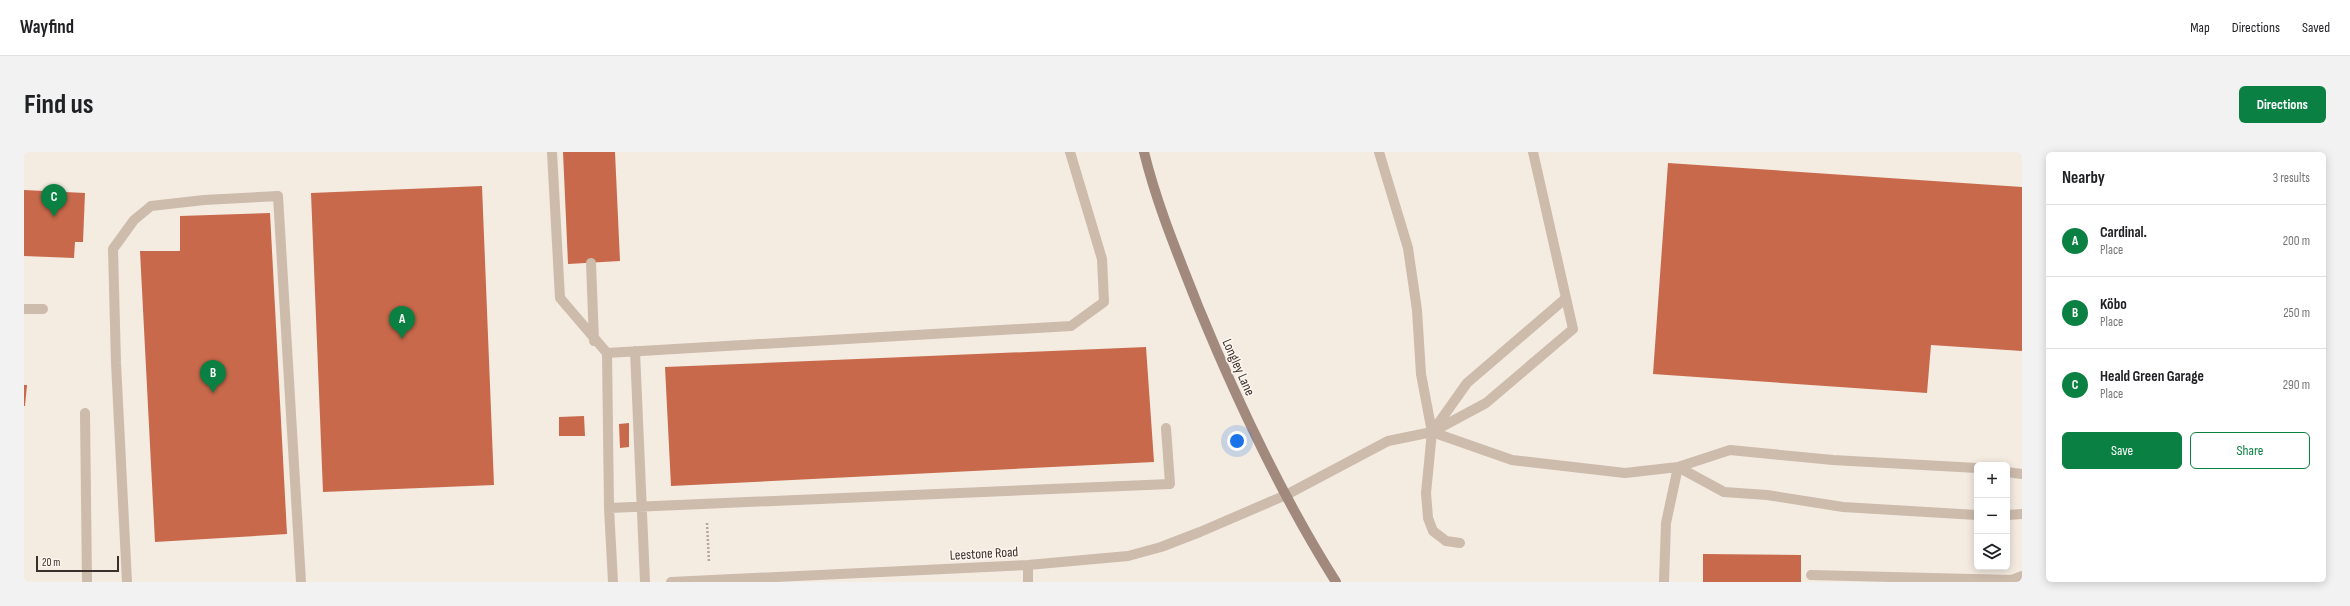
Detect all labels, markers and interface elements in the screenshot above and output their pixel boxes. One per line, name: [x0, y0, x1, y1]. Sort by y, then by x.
text: Wayfind: [20, 16, 74, 39]
text: Map: [2190, 19, 2210, 36]
text: Directions: [2232, 19, 2280, 36]
text: Saved: [2302, 19, 2330, 36]
button: Directions: [2239, 86, 2326, 123]
text: Find us: [24, 88, 93, 121]
text: Nearby: [2062, 168, 2105, 188]
text: 3 results: [2273, 170, 2310, 186]
pin: C: [41, 184, 67, 217]
text: Cardinal.: [2100, 223, 2147, 242]
text: A: [2072, 233, 2078, 249]
text: 200 m: [2283, 233, 2310, 249]
text: Place: [2100, 242, 2123, 258]
text: Köbo: [2100, 295, 2127, 314]
text: B: [2072, 305, 2078, 321]
text: 250 m: [2283, 305, 2310, 321]
pin: A: [389, 306, 415, 339]
text: Place: [2100, 314, 2123, 330]
street label: Longley Lane: [1218, 336, 1259, 398]
pin: B: [200, 360, 226, 393]
text: Heald Green Garage: [2100, 367, 2204, 386]
text: C: [2072, 377, 2078, 393]
text: 290 m: [2283, 377, 2310, 393]
text: Place: [2100, 386, 2123, 402]
your location: [1227, 431, 1247, 451]
button: Save: [2062, 432, 2182, 469]
button: Share: [2190, 432, 2310, 469]
map controls: [1974, 462, 2010, 570]
button: +: [1974, 462, 2010, 498]
button: −: [1974, 498, 2010, 534]
button: layers: [1974, 534, 2010, 570]
street label: Leestone Road: [949, 543, 1019, 564]
scale bar: [36, 554, 119, 573]
text: 20 m: [42, 556, 60, 569]

